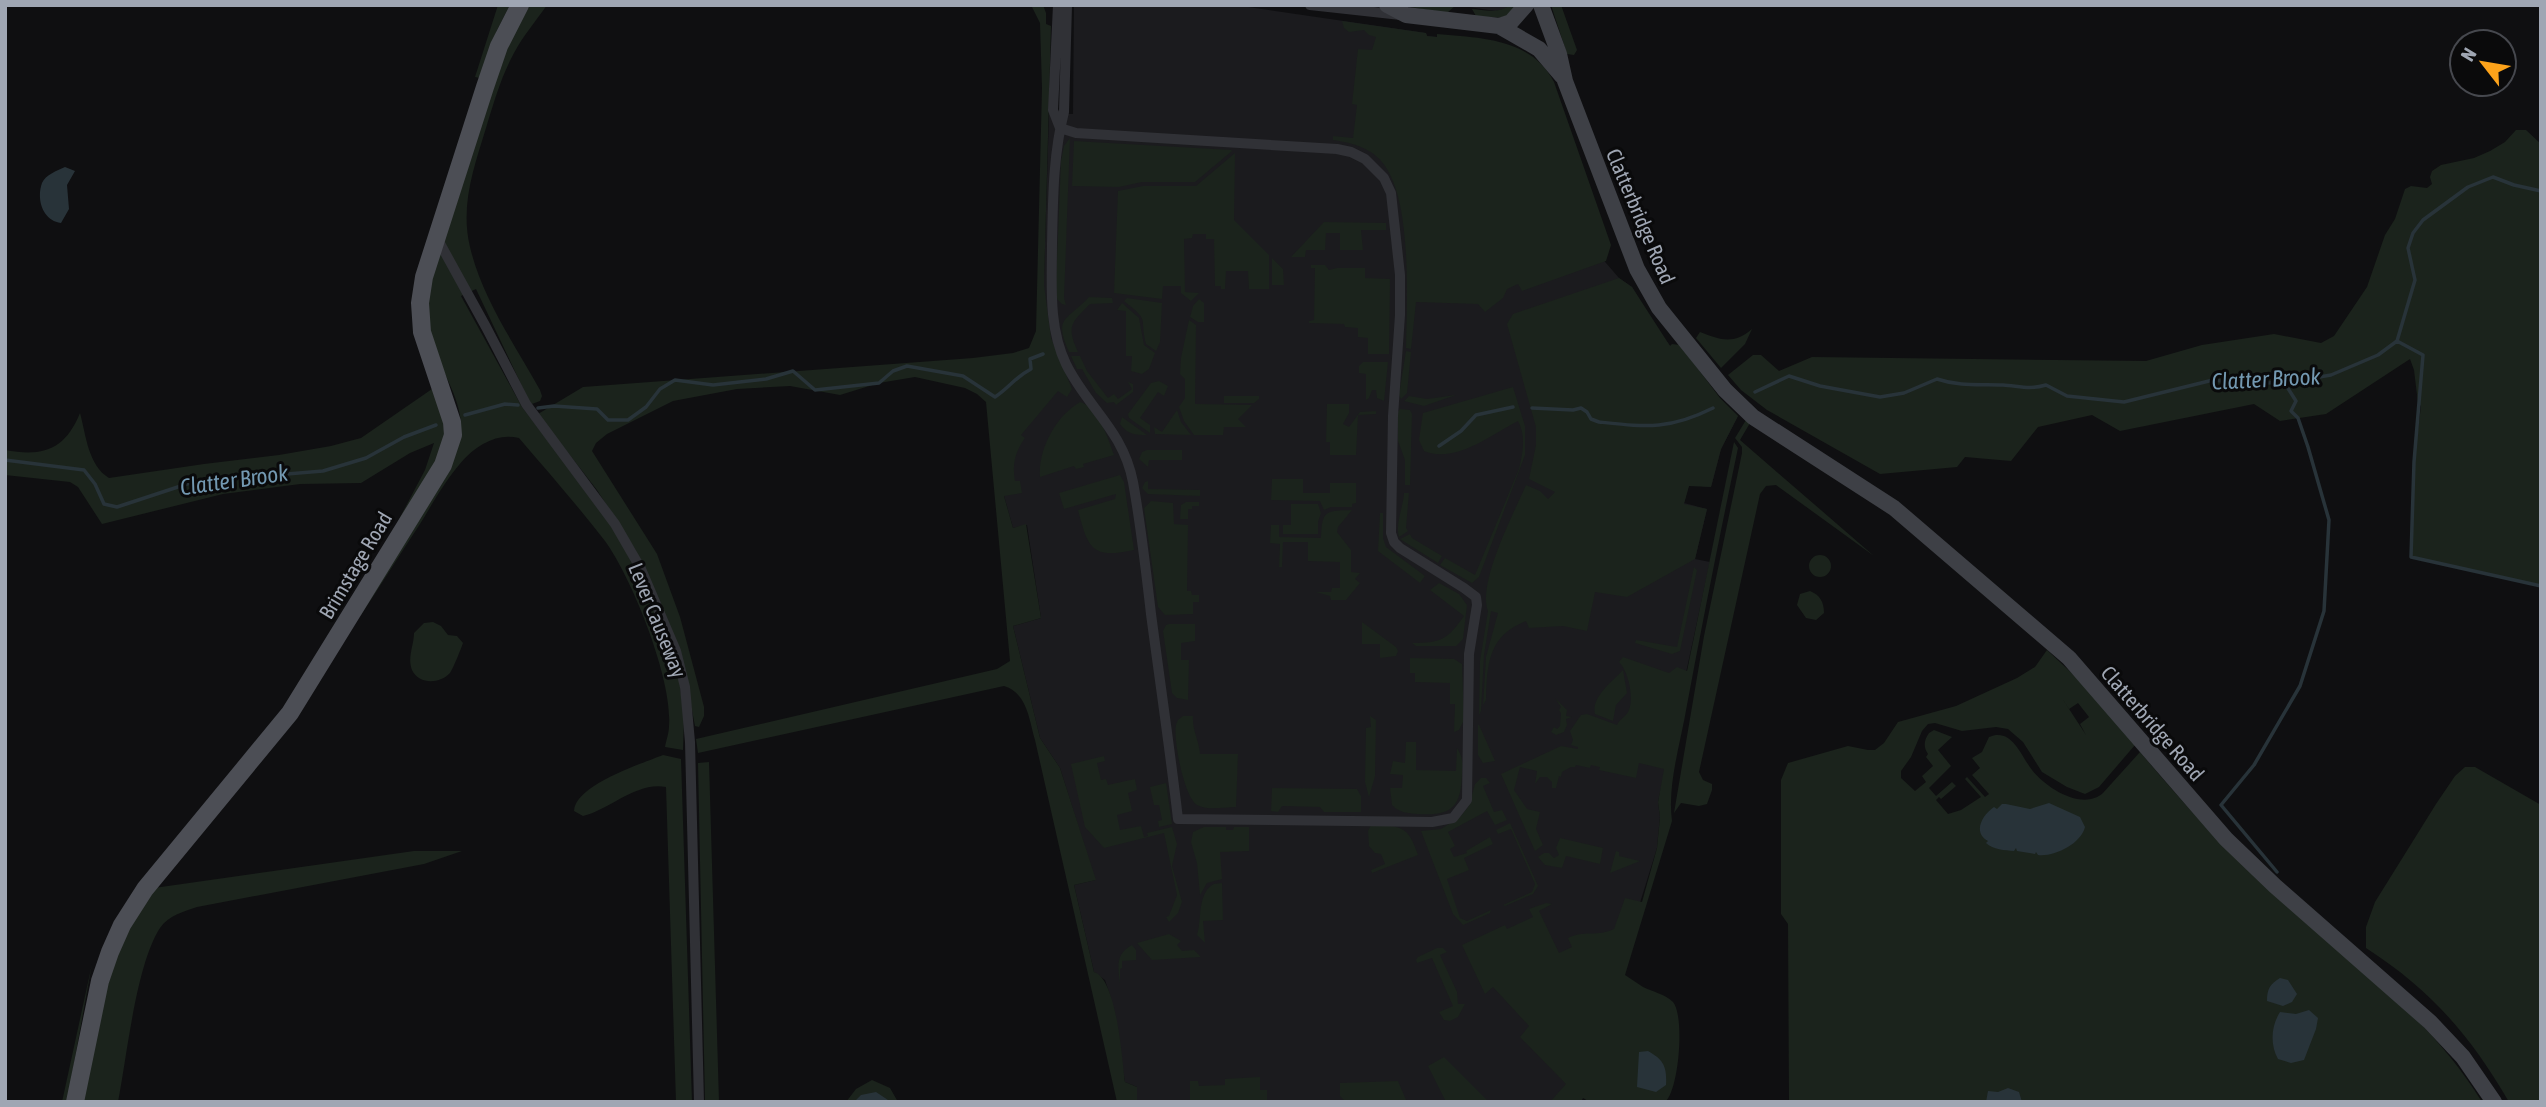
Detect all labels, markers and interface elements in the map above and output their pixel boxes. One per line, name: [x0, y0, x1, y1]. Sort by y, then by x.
north arrow: [2448, 28, 2518, 98]
text: N: [2456, 44, 2481, 65]
street label: Clatterbridge Road: [1602, 145, 1680, 287]
water label: Clatter Brook: [2211, 363, 2322, 395]
water label: Clatter Brook: [178, 459, 291, 500]
street label: Brimstage Road: [314, 507, 396, 623]
street label: Lever Causeway: [624, 559, 692, 681]
street label: Clatterbridge Road: [2097, 661, 2209, 785]

